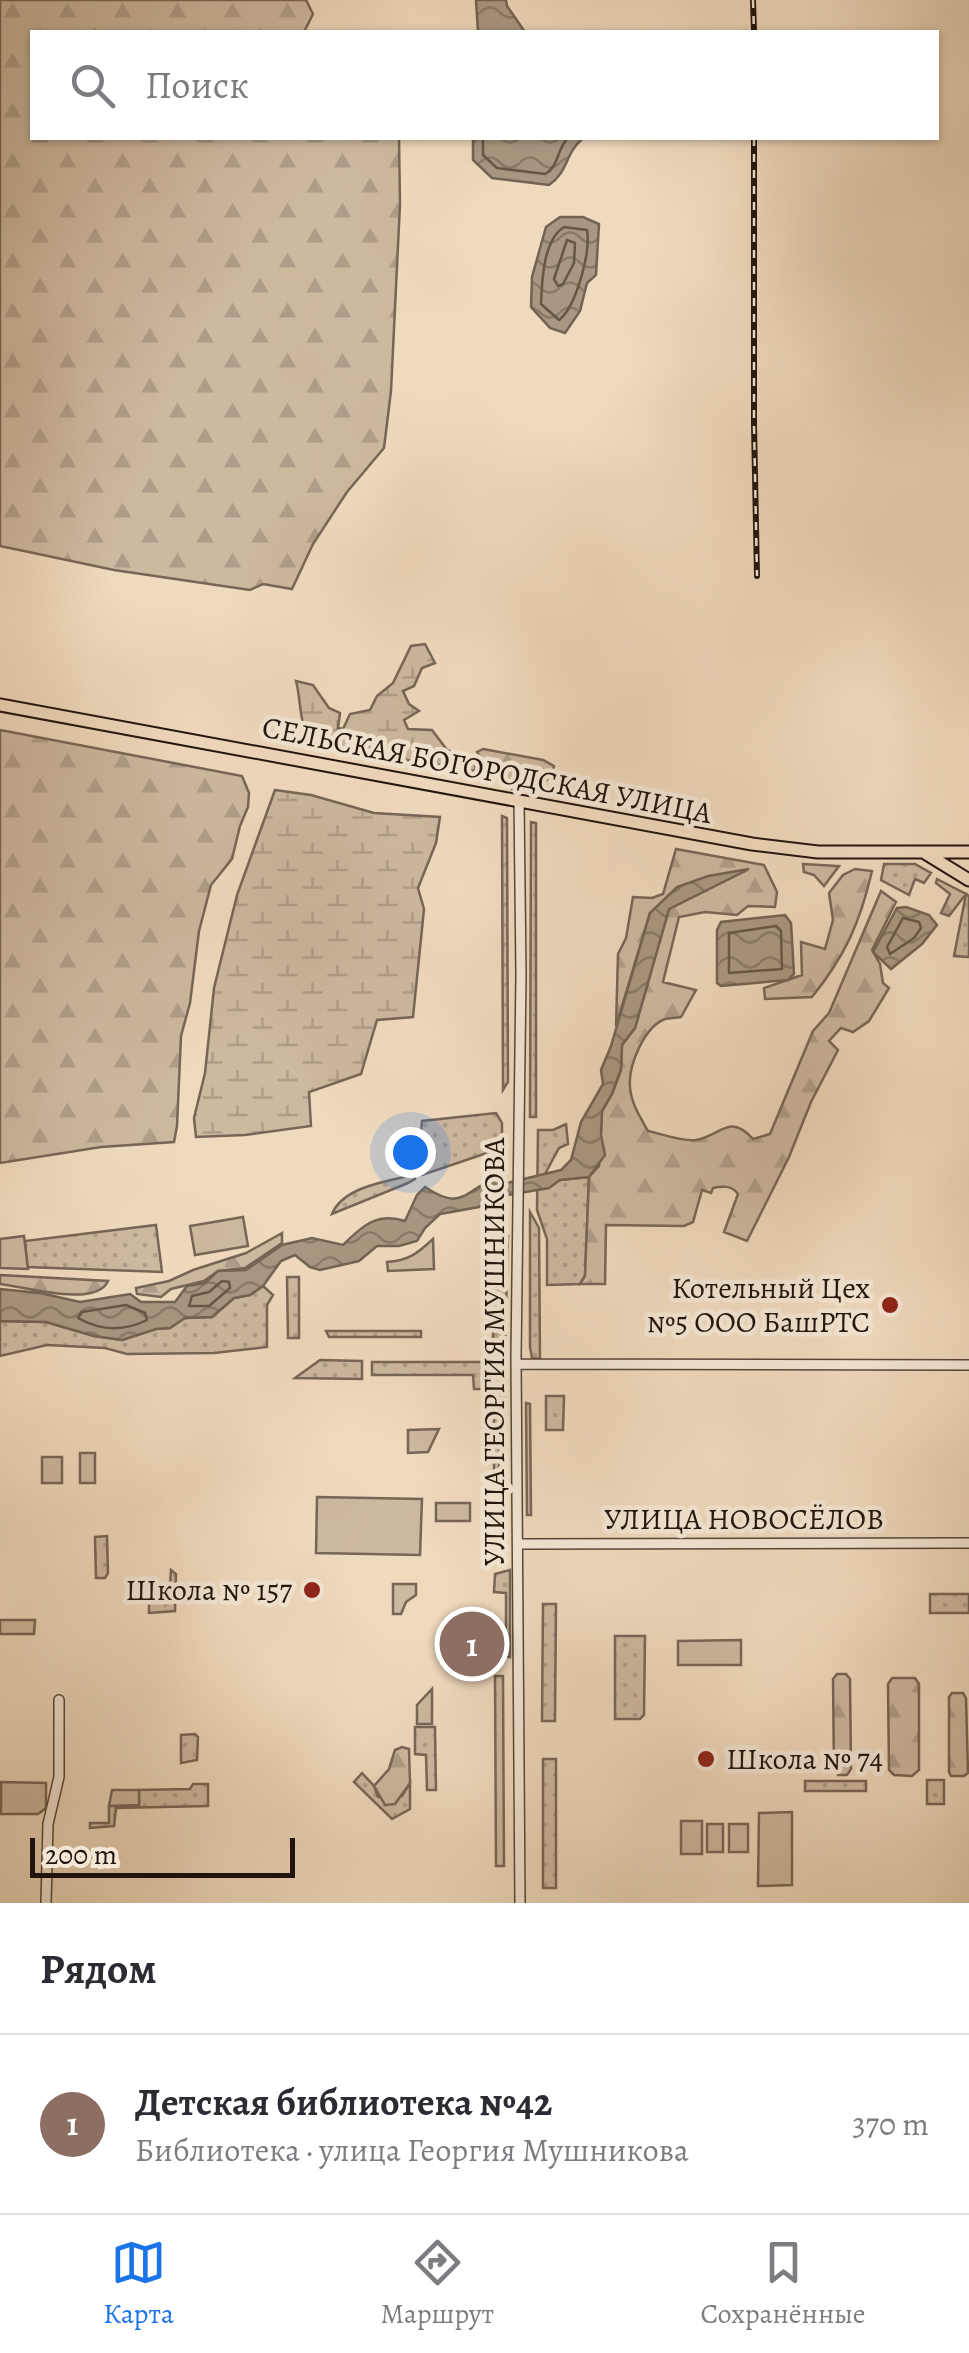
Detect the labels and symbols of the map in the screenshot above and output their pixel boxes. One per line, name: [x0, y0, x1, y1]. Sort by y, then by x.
street label: СЕЛЬСКАЯ БОГОРОДСКАЯ УЛИЦА: [259, 707, 716, 833]
your location: [385, 1127, 436, 1178]
street label: УЛИЦА ГЕОРГИЯ МУШНИКОВА: [474, 1137, 514, 1566]
place label: Котельный Цех №5 ООО БашРТС: [647, 1268, 870, 1342]
marker: Котельный Цех №5 ООО БашРТС: [879, 1294, 901, 1316]
street label: УЛИЦА НОВОСЁЛОВ: [604, 1499, 884, 1539]
place label: Школа № 157: [125, 1570, 292, 1610]
marker: Школа № 157: [301, 1579, 323, 1601]
pin: 1: [440, 1606, 504, 1682]
place label: Школа № 74: [726, 1739, 883, 1779]
marker: Школа № 74: [695, 1748, 717, 1770]
scale bar: [30, 1833, 295, 1878]

